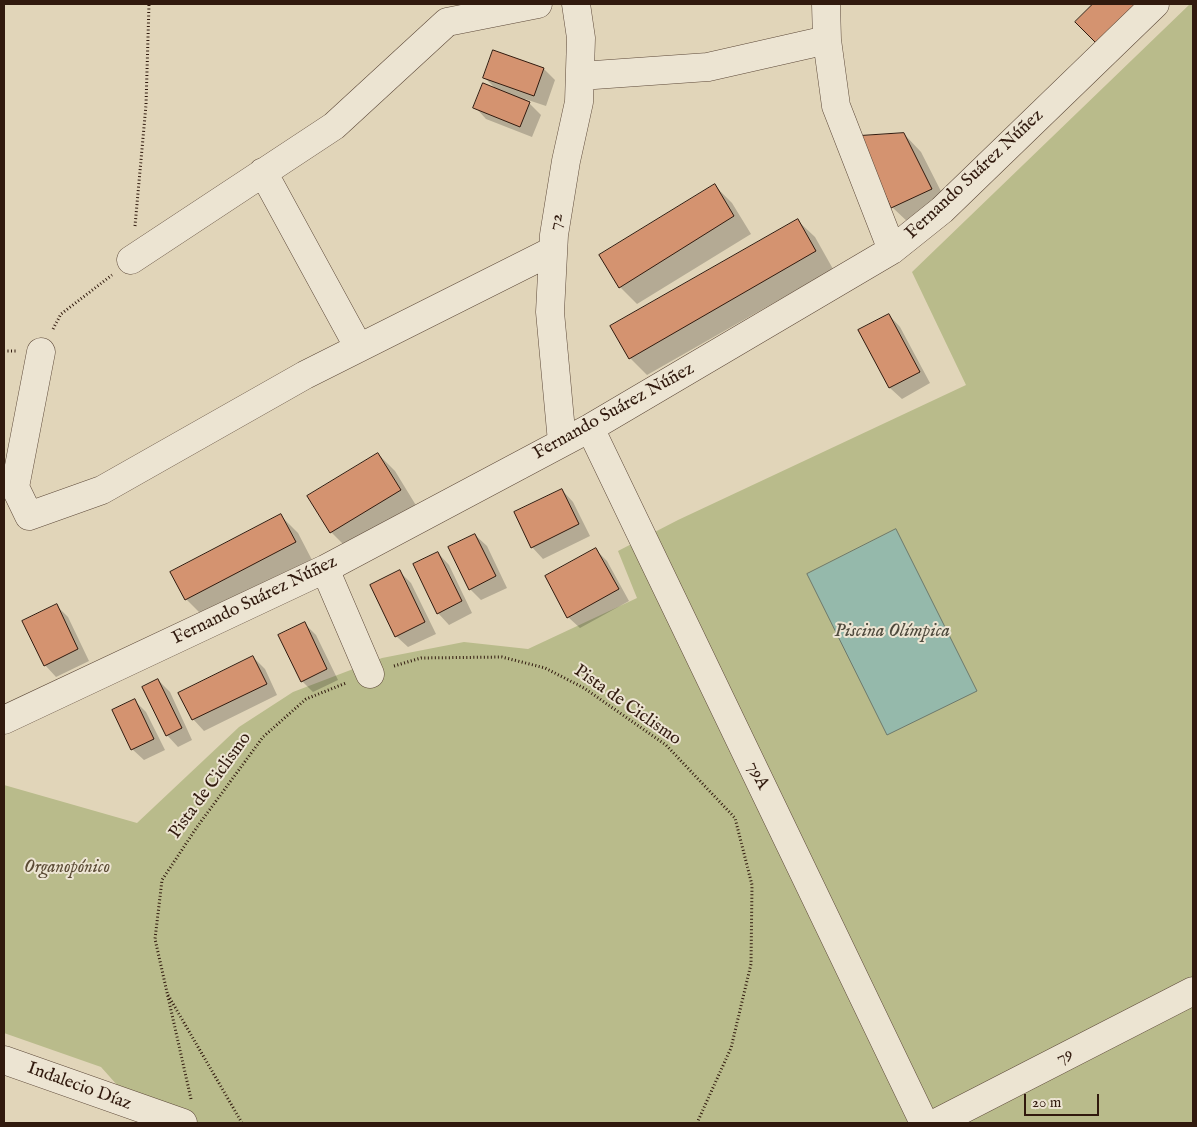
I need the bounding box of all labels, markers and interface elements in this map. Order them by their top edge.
street label: Fernando Suárez Núñez [902,106,1048,244]
street label: 72 [545,212,569,232]
street label: Fernando Suárez Núñez [530,359,698,465]
street label: Fernando Suárez Núñez [169,552,341,650]
water label: Piscina Olímpica [834,621,950,643]
street label: Pista de Ciclismo [569,661,685,751]
street label: Pista de Ciclismo [165,729,257,843]
street label: 79A [741,758,773,794]
park label: Organopónico [24,857,110,879]
street label: 79 [1053,1044,1077,1070]
street label: Indalecio Díaz [24,1058,134,1116]
scale bar [1027,1084,1102,1116]
text: 20 m [1032,1093,1061,1112]

